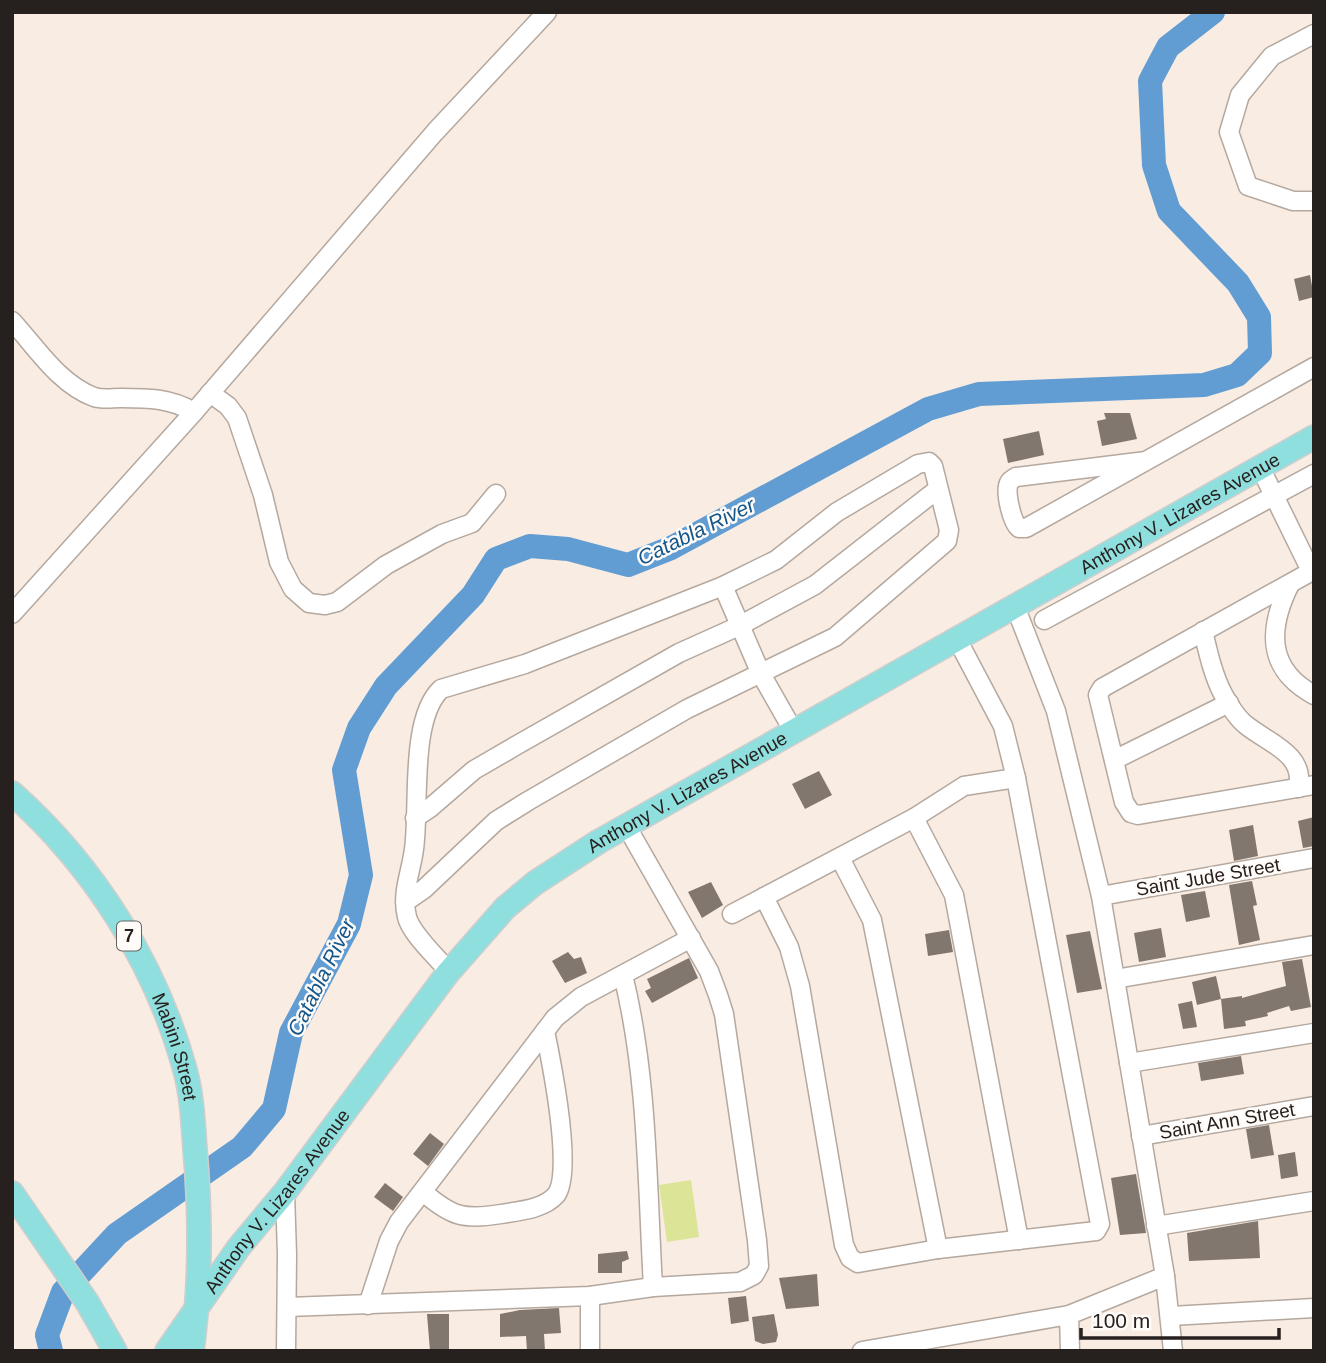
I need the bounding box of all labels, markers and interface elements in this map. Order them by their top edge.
street label: Anthony V. Lizares Avenue [1076,448,1283,578]
water label: Catabla River [634,492,759,569]
street label: Anthony V. Lizares Avenue [583,727,791,857]
street label: Saint Jude Street [1134,854,1282,900]
water label: Catabla River [283,914,360,1039]
road number: 7 [117,922,141,951]
street label: Mabini Street [148,990,201,1103]
street label: Saint Ann Street [1158,1099,1297,1143]
street label: Anthony V. Lizares Avenue [200,1105,354,1297]
scale bar [1081,1296,1279,1340]
text: 100 m [1092,1309,1150,1332]

